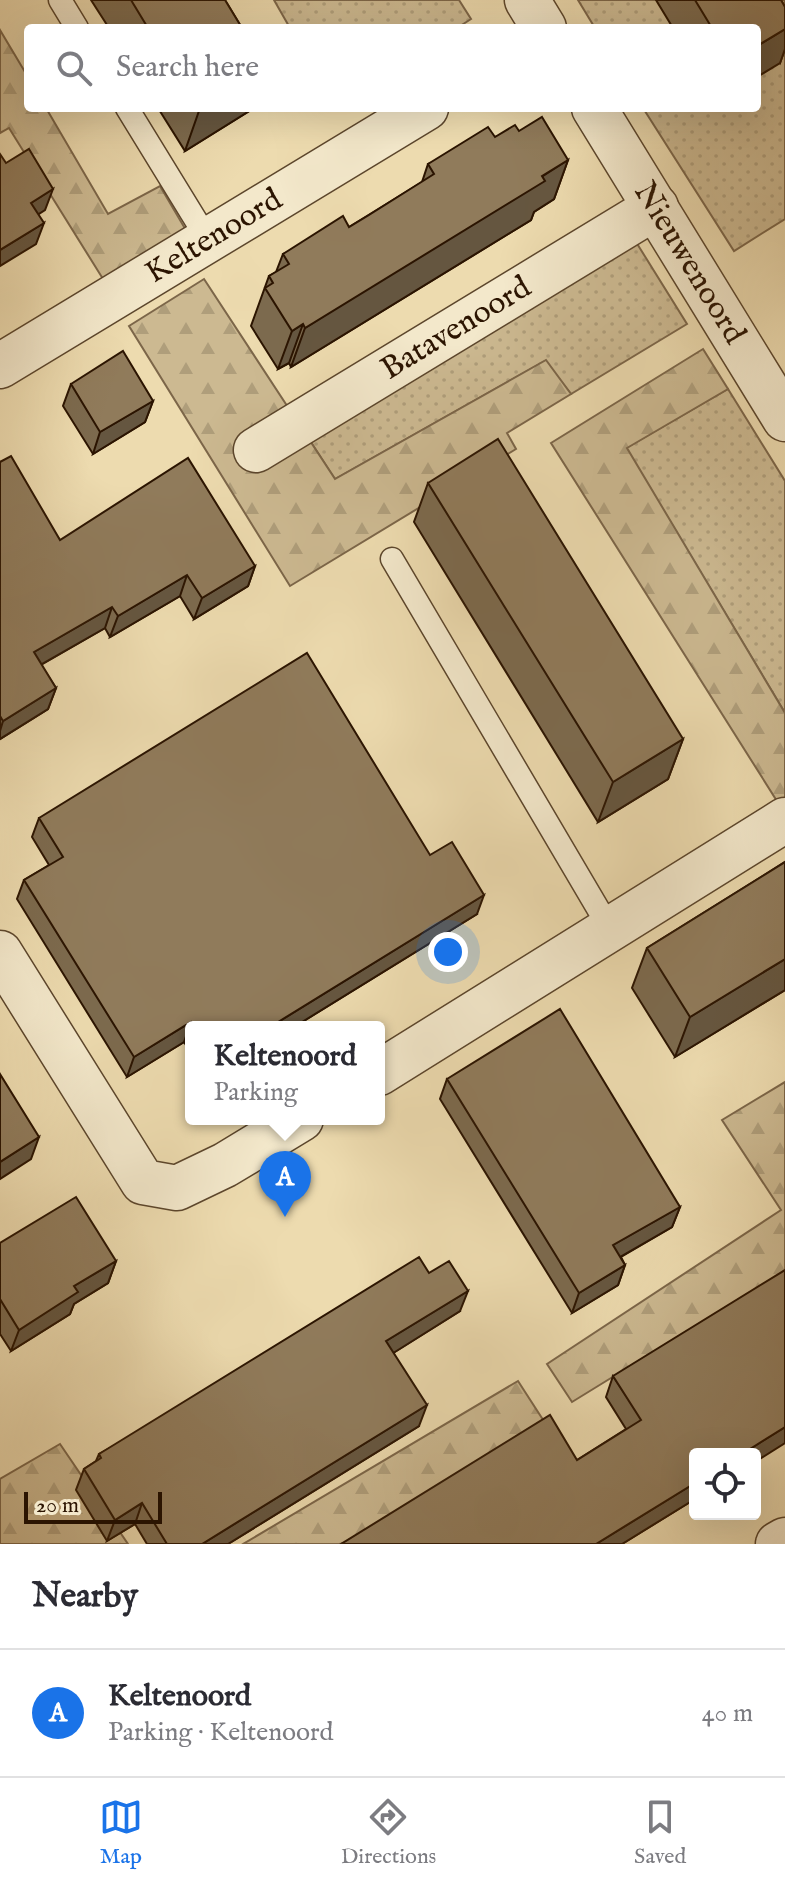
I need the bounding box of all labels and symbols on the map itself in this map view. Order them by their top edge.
street label: Nieuwenoord [624,174,755,353]
street label: Keltenoord [138,179,290,294]
street label: Batavenoord [373,267,539,390]
your location [428,932,468,972]
pin: A [259,1151,311,1217]
scale bar [24,1488,162,1524]

